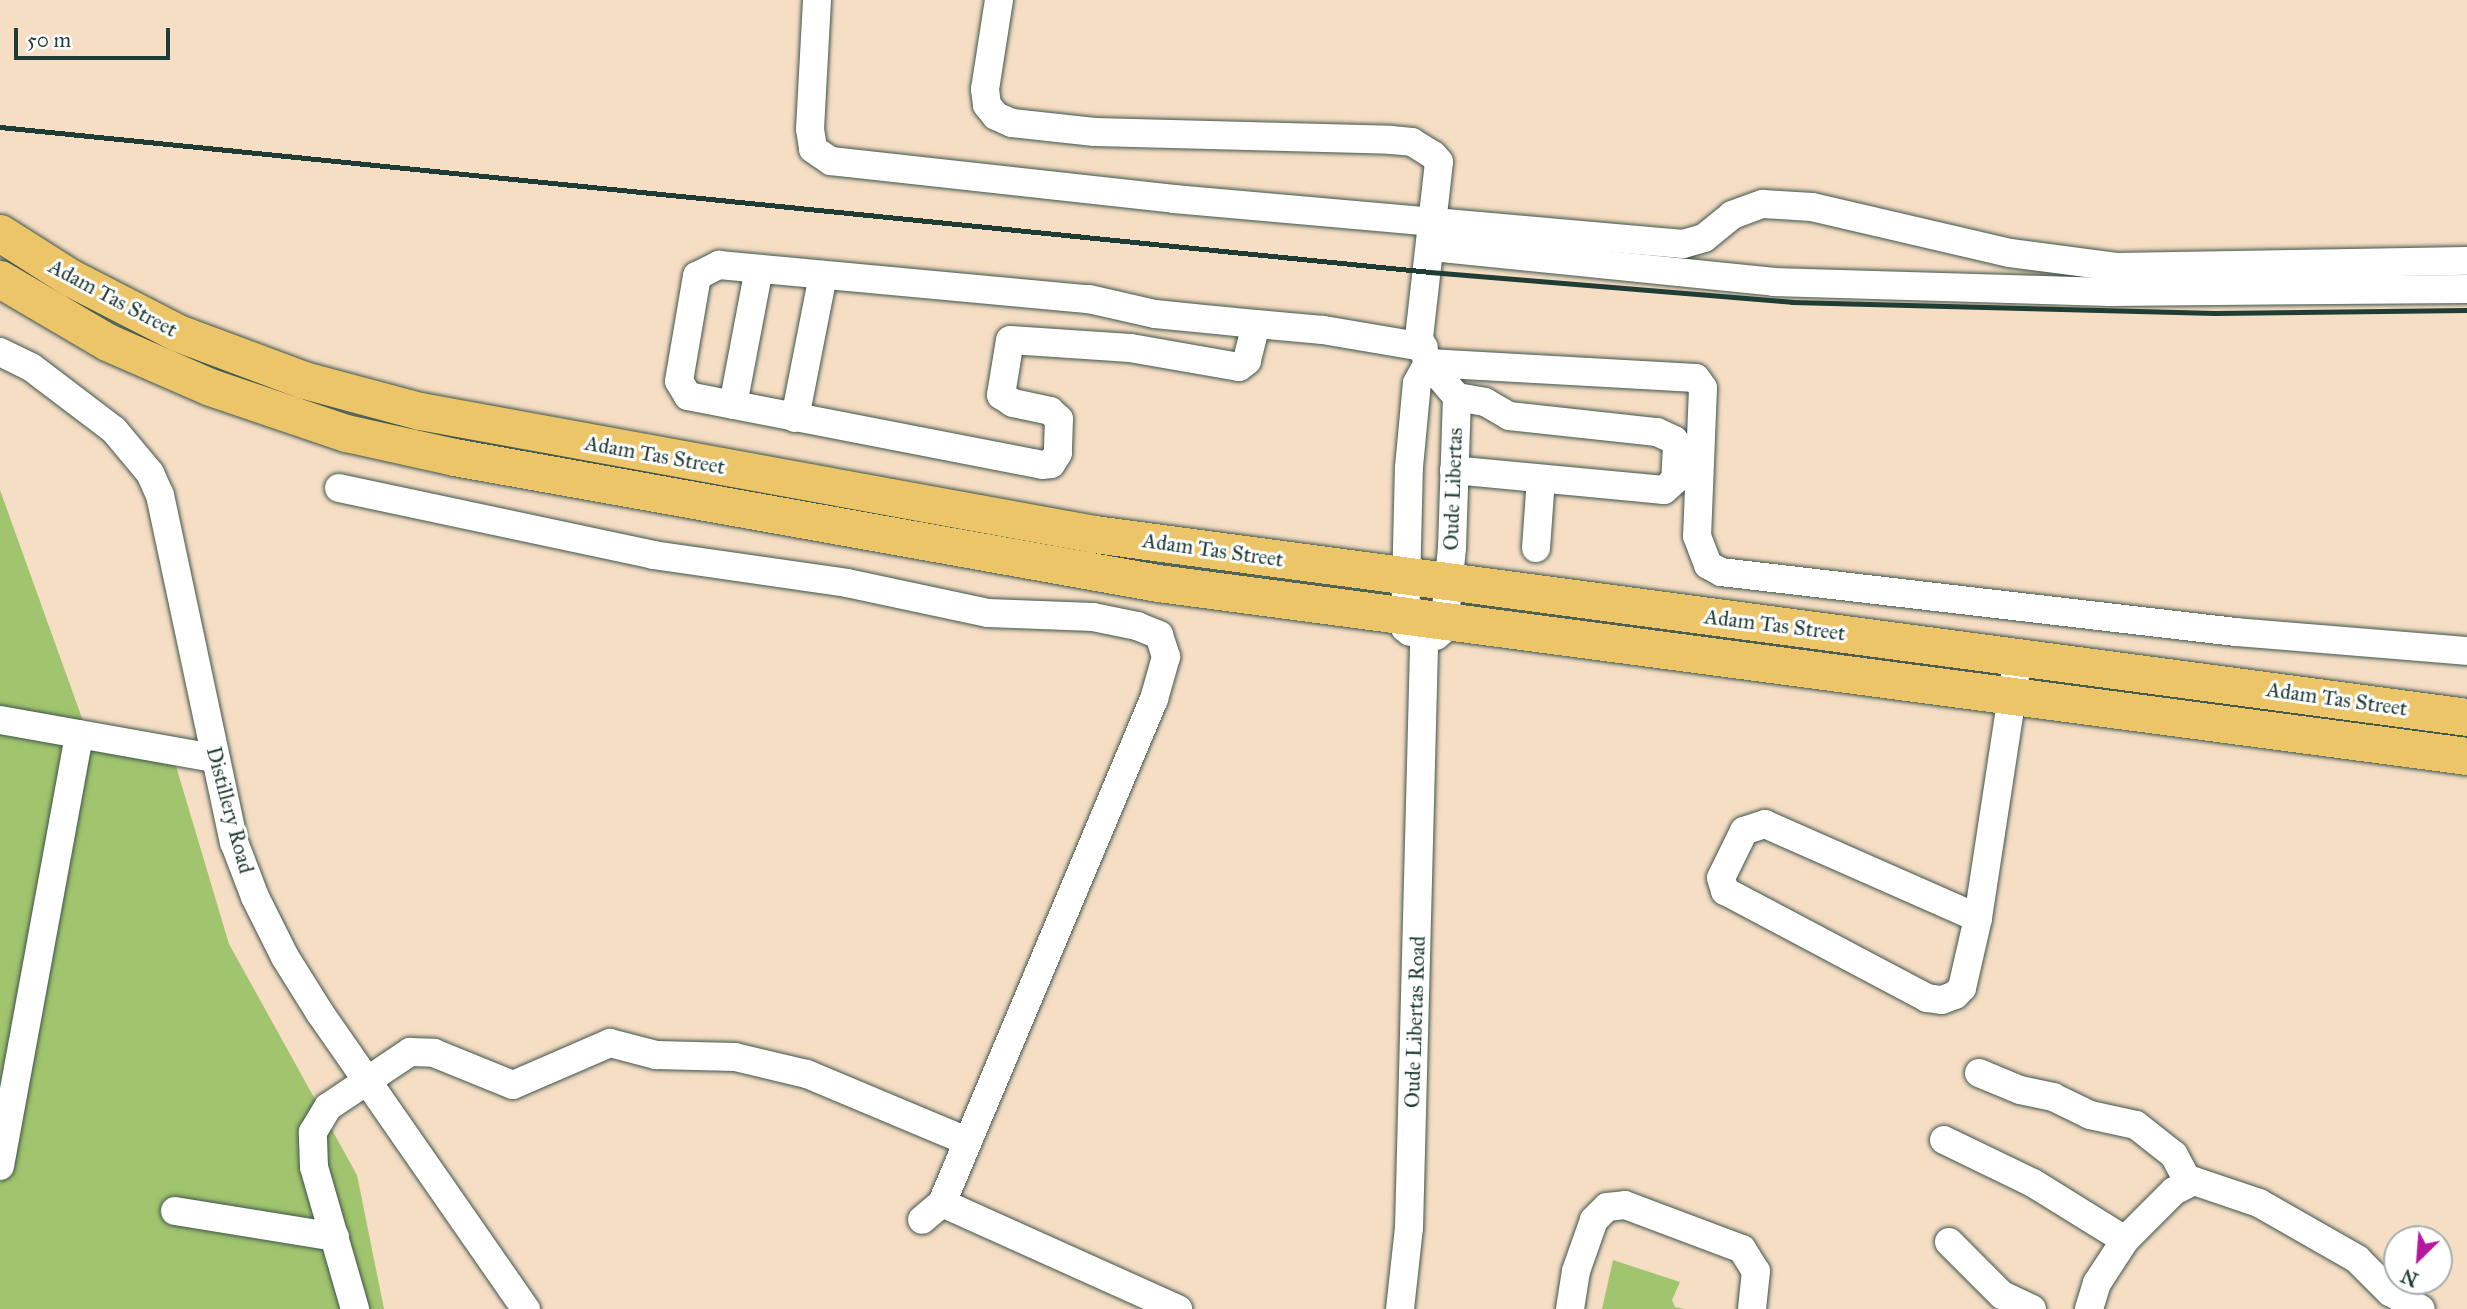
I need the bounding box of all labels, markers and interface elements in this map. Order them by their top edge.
scale bar [18,14,173,58]
text: 50 m [27,27,71,53]
street label: Adam Tas Street [44,254,182,342]
street label: Oude Libertas [1438,427,1468,551]
street label: Adam Tas Street [583,430,727,480]
street label: Adam Tas Street [1141,528,1285,572]
street label: Adam Tas Street [1703,604,1847,646]
street label: Adam Tas Street [2265,677,2409,721]
street label: Distillery Road [201,744,259,876]
street label: Oude Libertas Road [1399,935,1431,1109]
north arrow [2383,1225,2453,1295]
text: N [2398,1264,2422,1292]

